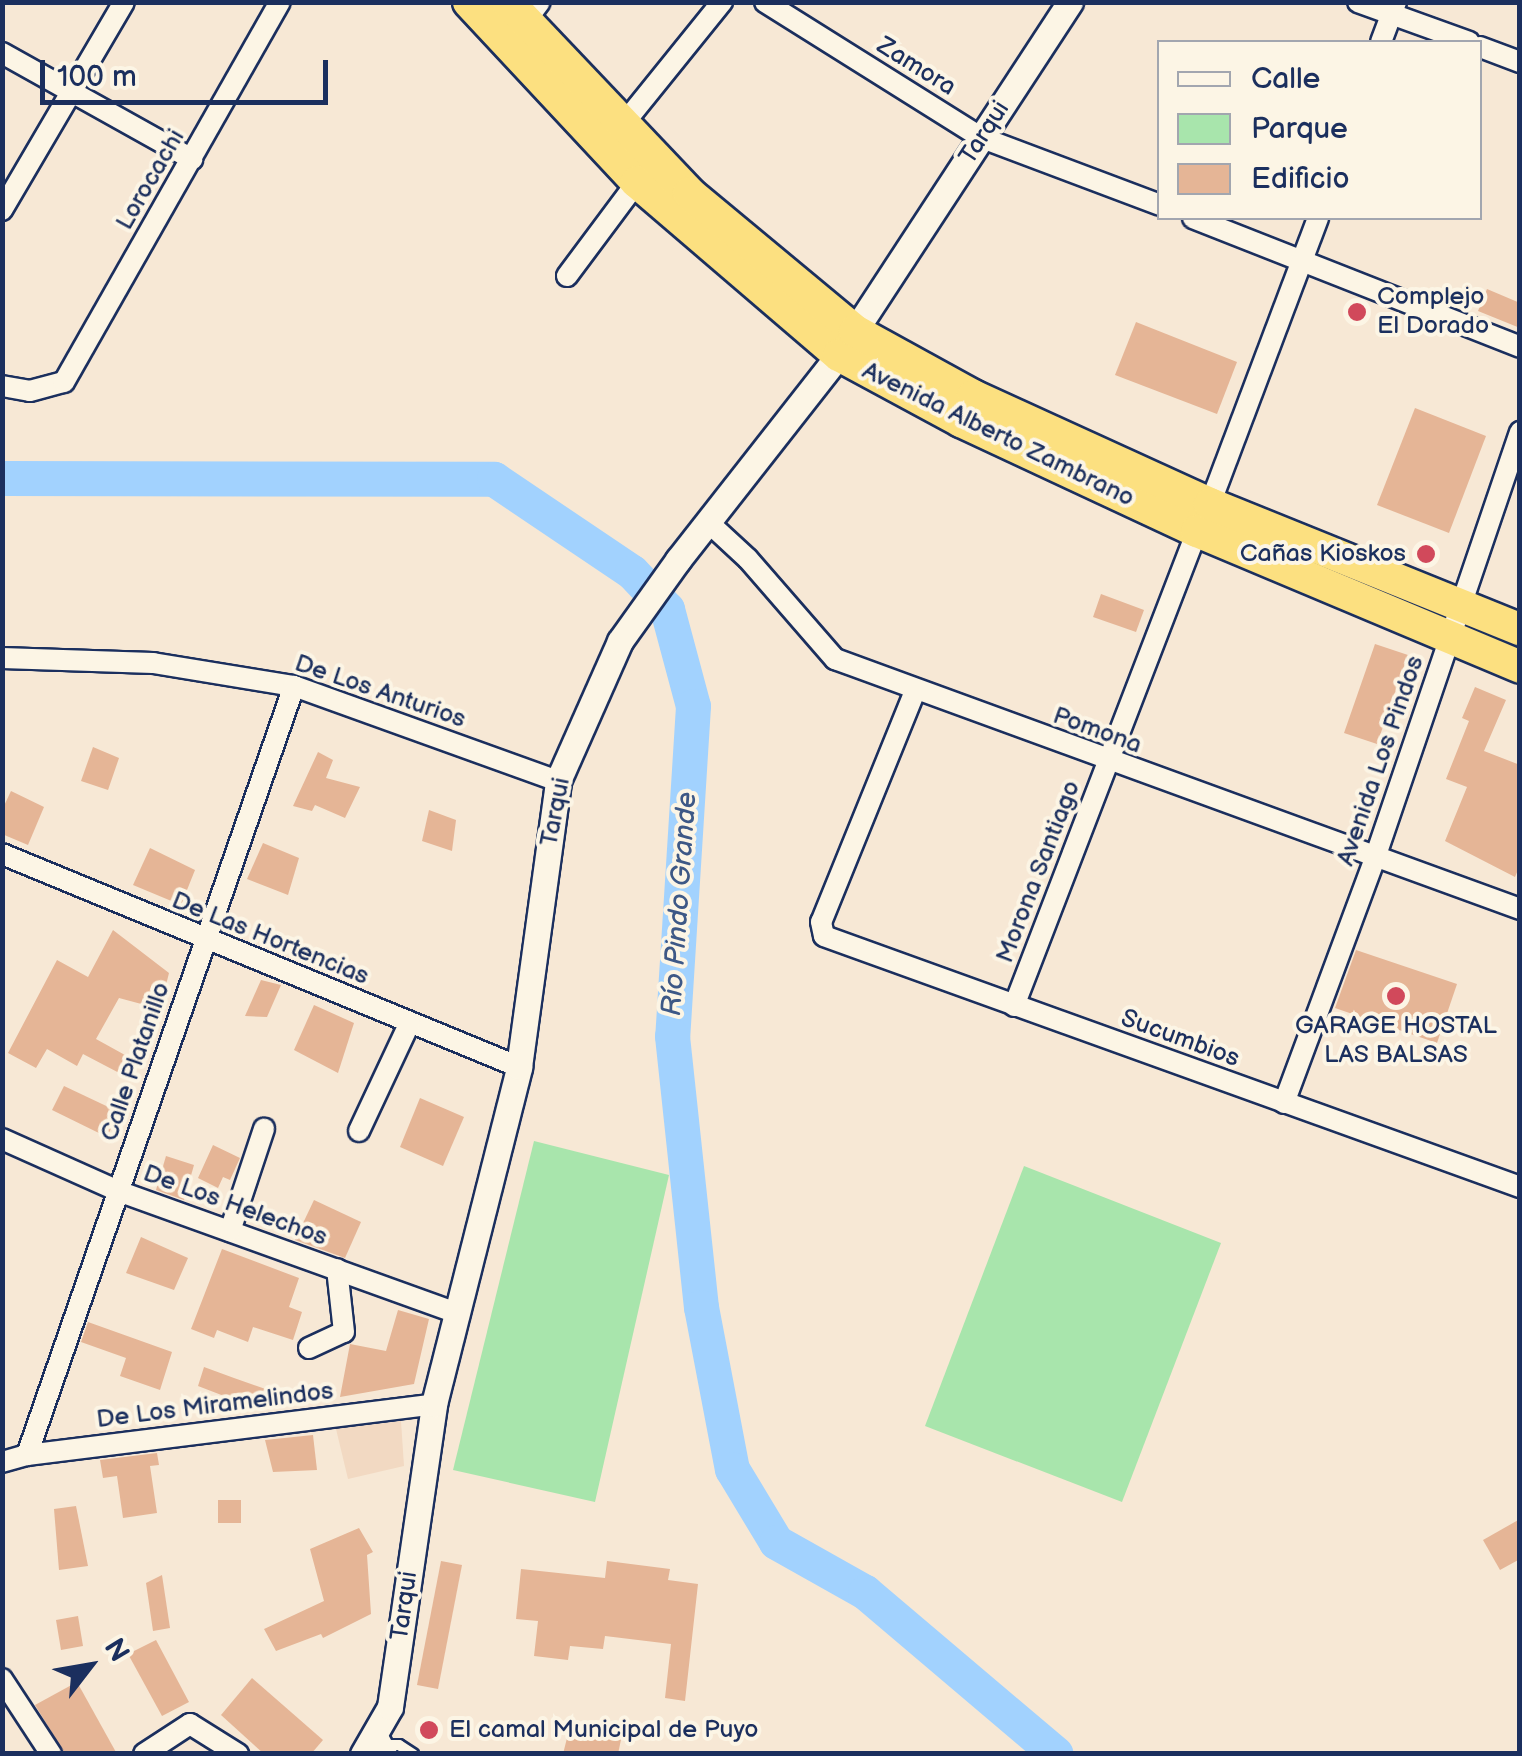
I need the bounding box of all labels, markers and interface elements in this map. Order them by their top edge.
street label: Zamora [871,31,961,103]
scale bar [45,40,332,102]
legend [1157,40,1482,220]
text: 100 m [57,59,137,95]
text: Calle [1251,61,1320,97]
street label: Tarqui [954,96,1016,170]
text: Parque [1251,111,1348,147]
street label: Lorocachi [110,124,192,236]
text: Edificio [1251,161,1350,197]
place label: Complejo El Dorado [1377,283,1489,342]
marker: Complejo El Dorado [1346,301,1368,323]
street label: Avenida Alberto Zambrano [857,356,1139,514]
place label: Cañas Kioskos [1240,539,1406,569]
marker: Cañas Kioskos [1415,543,1437,565]
street label: De Los Anturios [291,649,469,735]
street label: Avenida Los Pindos [1331,652,1431,870]
street label: Pomona [1049,701,1145,761]
street label: Tarqui [535,775,577,849]
street label: Morona Santiago [990,776,1088,968]
water label: Río Pindo Grande [655,791,705,1017]
street label: De Las Hortencias [167,886,373,992]
street label: Calle Platanillo [95,979,177,1145]
marker: GARAGE HOSTAL LAS BALSAS [1385,985,1407,1007]
street label: Sucumbios [1117,1004,1243,1074]
place label: GARAGE HOSTAL LAS BALSAS [1295,1012,1497,1071]
street label: De Los Helechos [139,1159,331,1253]
street label: De Los Miramelindos [95,1377,335,1435]
street label: Tarqui [385,1570,425,1642]
north arrow [40,1616,140,1716]
text: N [97,1633,136,1668]
place label: El camal Municipal de Puyo [449,1715,758,1745]
marker: El camal Municipal de Puyo [418,1719,440,1741]

